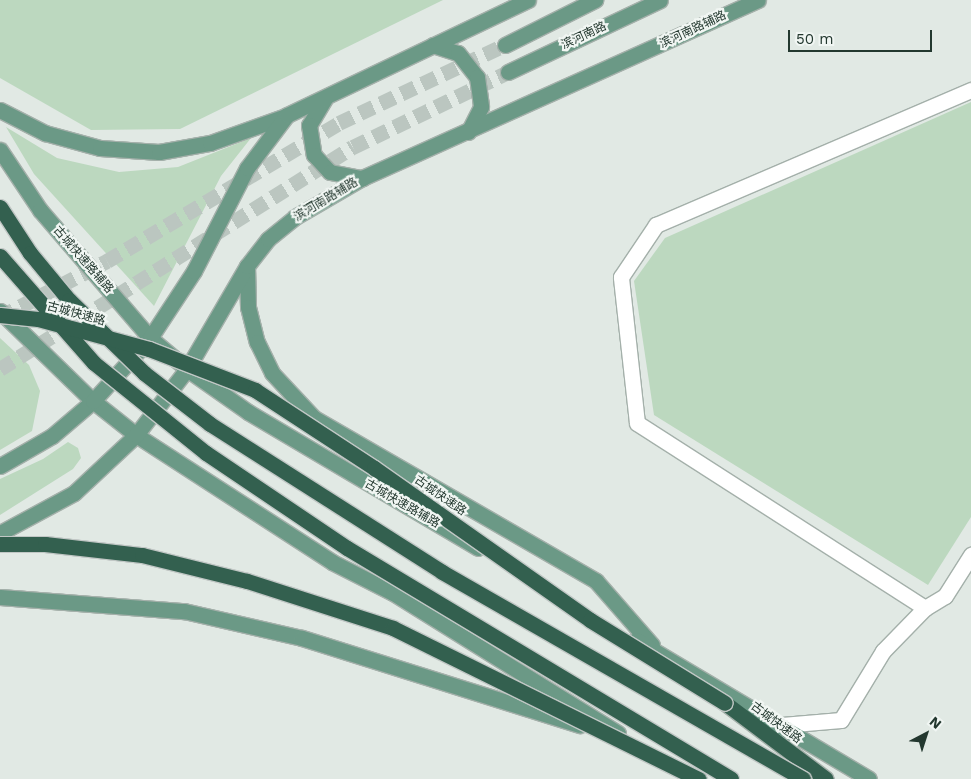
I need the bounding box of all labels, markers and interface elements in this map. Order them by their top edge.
street label: 滨河南路辅路 [657,8,729,52]
street label: 滨河南路 [559,19,609,53]
scale bar [791,20,935,52]
text: 50 m [796,30,833,48]
street label: 滨河南路辅路 [291,175,361,225]
street label: 古城快速路辅路 [50,224,116,296]
street label: 古城快速路 [45,299,107,329]
street label: 古城快速路 [411,473,469,519]
street label: 古城快速路辅路 [362,477,442,531]
street label: 古城快速路 [748,699,804,747]
north arrow [901,709,951,759]
text: N [927,713,945,732]

